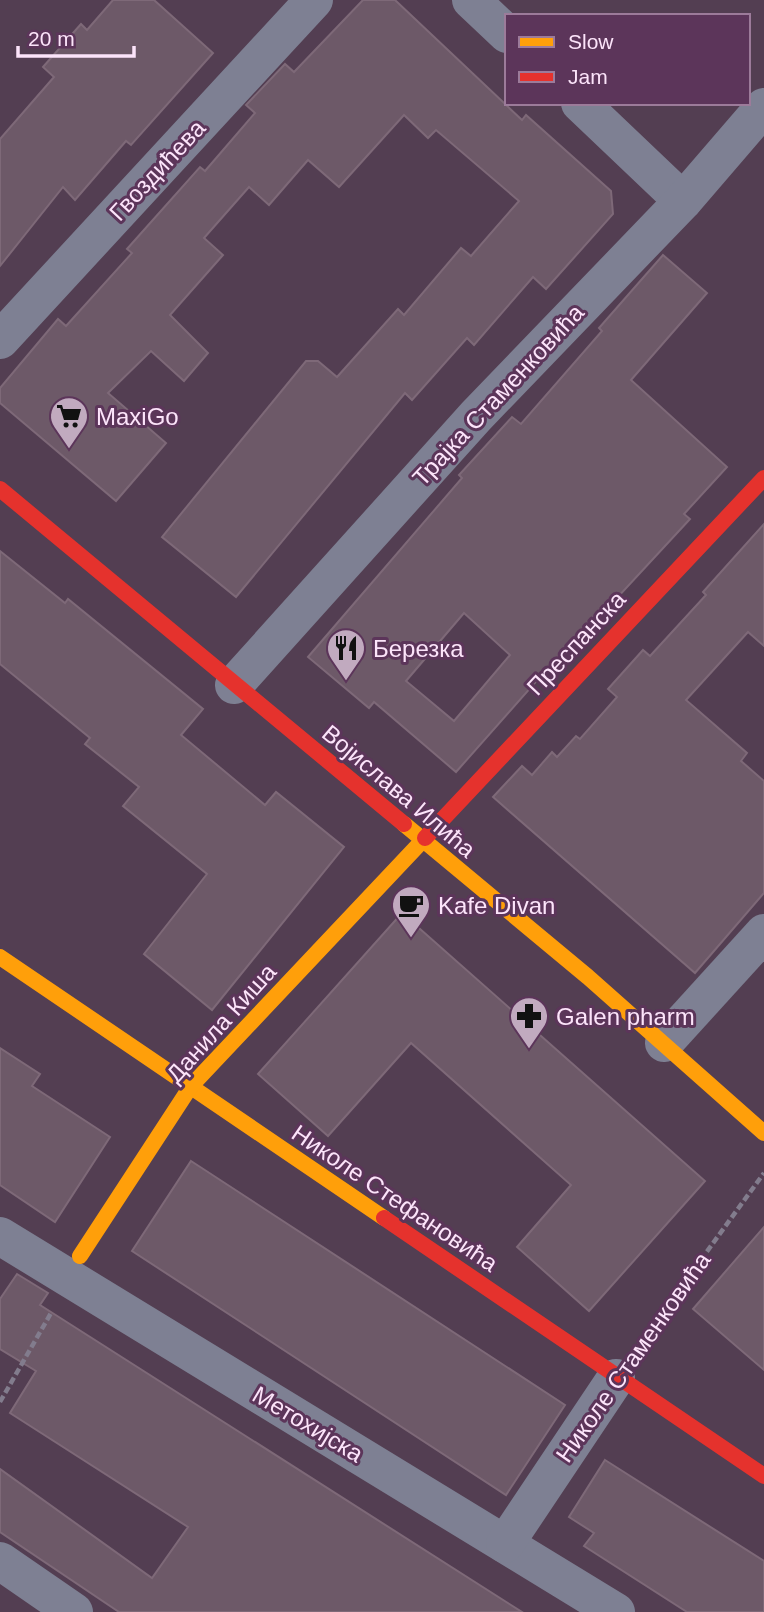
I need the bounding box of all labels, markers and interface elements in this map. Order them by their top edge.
scale bar [18,14,133,58]
legend [505,14,750,105]
text: 20 m [28,27,75,50]
text: Slow [568,30,614,53]
text: Jam [568,65,608,88]
street label: Гвоздићева [104,114,211,226]
street label: Трајка Стаменковића [407,298,589,491]
supermarket icon: MaxiGo [48,395,90,450]
place label: MaxiGo [96,403,179,430]
street label: Преспанска [521,585,631,700]
restaurant icon: Березка [325,627,367,682]
place label: Березка [373,635,464,662]
street label: Војислава Илића [317,719,481,863]
cafe icon: Kafe Divan [390,884,432,939]
place label: Kafe Divan [438,892,555,919]
street label: Данила Киша [161,958,282,1088]
pharmacy icon: Galen pharm [508,995,550,1050]
place label: Galen pharm [556,1003,695,1030]
street label: Николе Стефановића [287,1119,504,1277]
street label: Николе Стаменковића [550,1246,716,1467]
street label: Метохијска [248,1381,369,1468]

